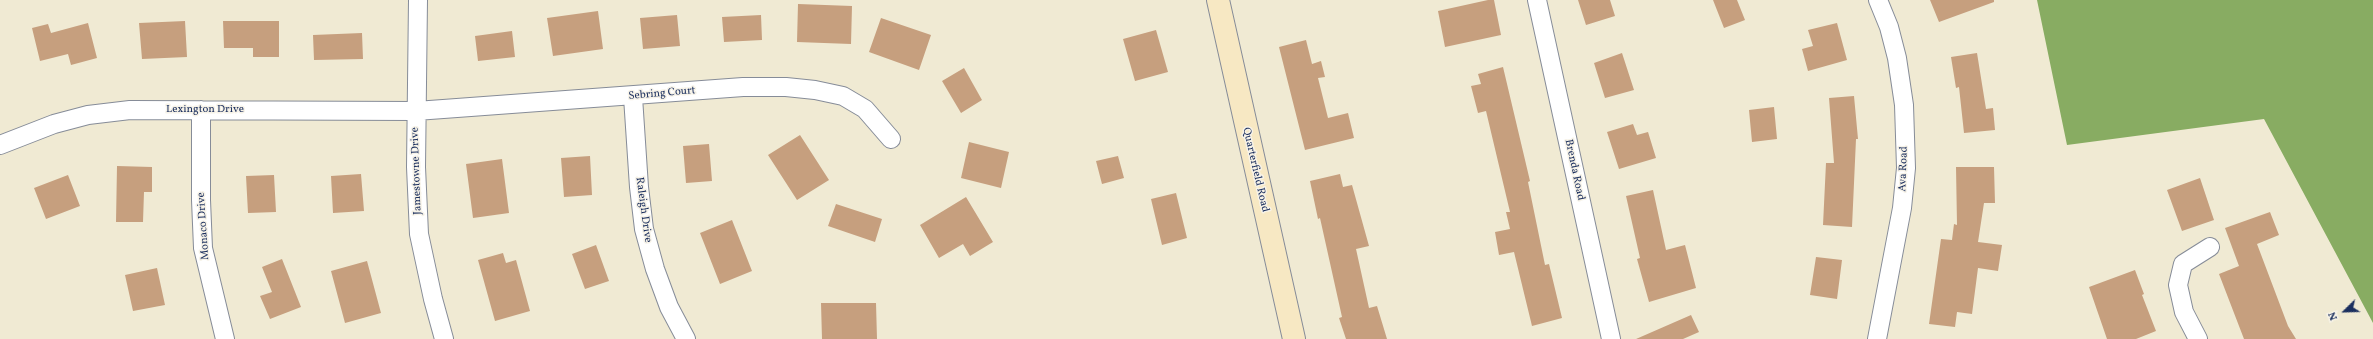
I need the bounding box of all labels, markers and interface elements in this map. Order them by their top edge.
street label: Sebring Court [628,84,696,104]
street label: Lexington Drive [166,103,244,117]
street label: Quarterfield Road [1239,126,1271,214]
street label: Jamestowne Drive [409,127,425,215]
street label: Brenda Road [1561,138,1587,202]
street label: Ava Road [1897,146,1911,192]
street label: Raleigh Drive [632,176,654,244]
street label: Monaco Drive [195,192,213,260]
north arrow [2325,291,2365,331]
text: N [2325,309,2342,322]

